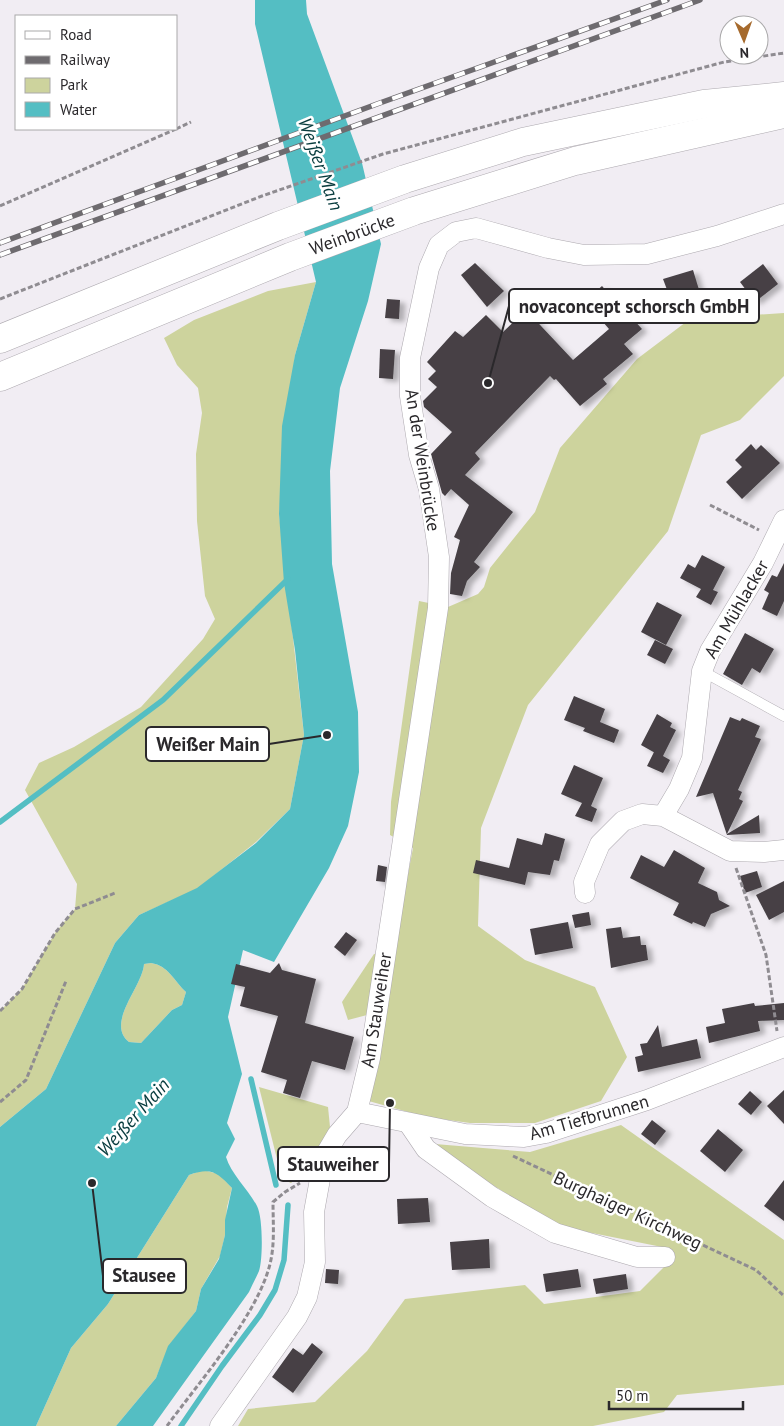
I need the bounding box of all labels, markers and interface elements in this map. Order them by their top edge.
legend [15,15,178,130]
north arrow [719,15,769,65]
text: Road [60,25,92,44]
text: N [740,44,749,62]
text: Railway [60,50,110,69]
text: Park [60,75,88,94]
text: Water [60,100,97,119]
water label: Weißer Main [293,114,349,214]
street label: Weinbrücke [306,208,398,260]
callout: novaconcept schorsch GmbH [509,289,759,323]
text: novaconcept schorsch GmbH [519,294,749,318]
street label: An der Weinbrücke [400,387,446,533]
street label: Am Mühlacker [699,556,773,662]
callout: Weißer Main [146,727,269,761]
text: Weißer Main [156,732,260,756]
street label: Am Stauweiher [356,951,396,1069]
water label: Weißer Main [92,1073,175,1161]
street label: Am Tiefbrunnen [527,1089,651,1145]
callout: Stauweiher [278,1147,389,1181]
text: Stauweiher [287,1152,379,1176]
street label: Burghaiger Kirchweg [550,1166,706,1254]
callout: Stausee [103,1259,186,1293]
text: Stausee [112,1263,176,1287]
scale bar [609,1378,743,1410]
text: 50 m [616,1386,649,1405]

